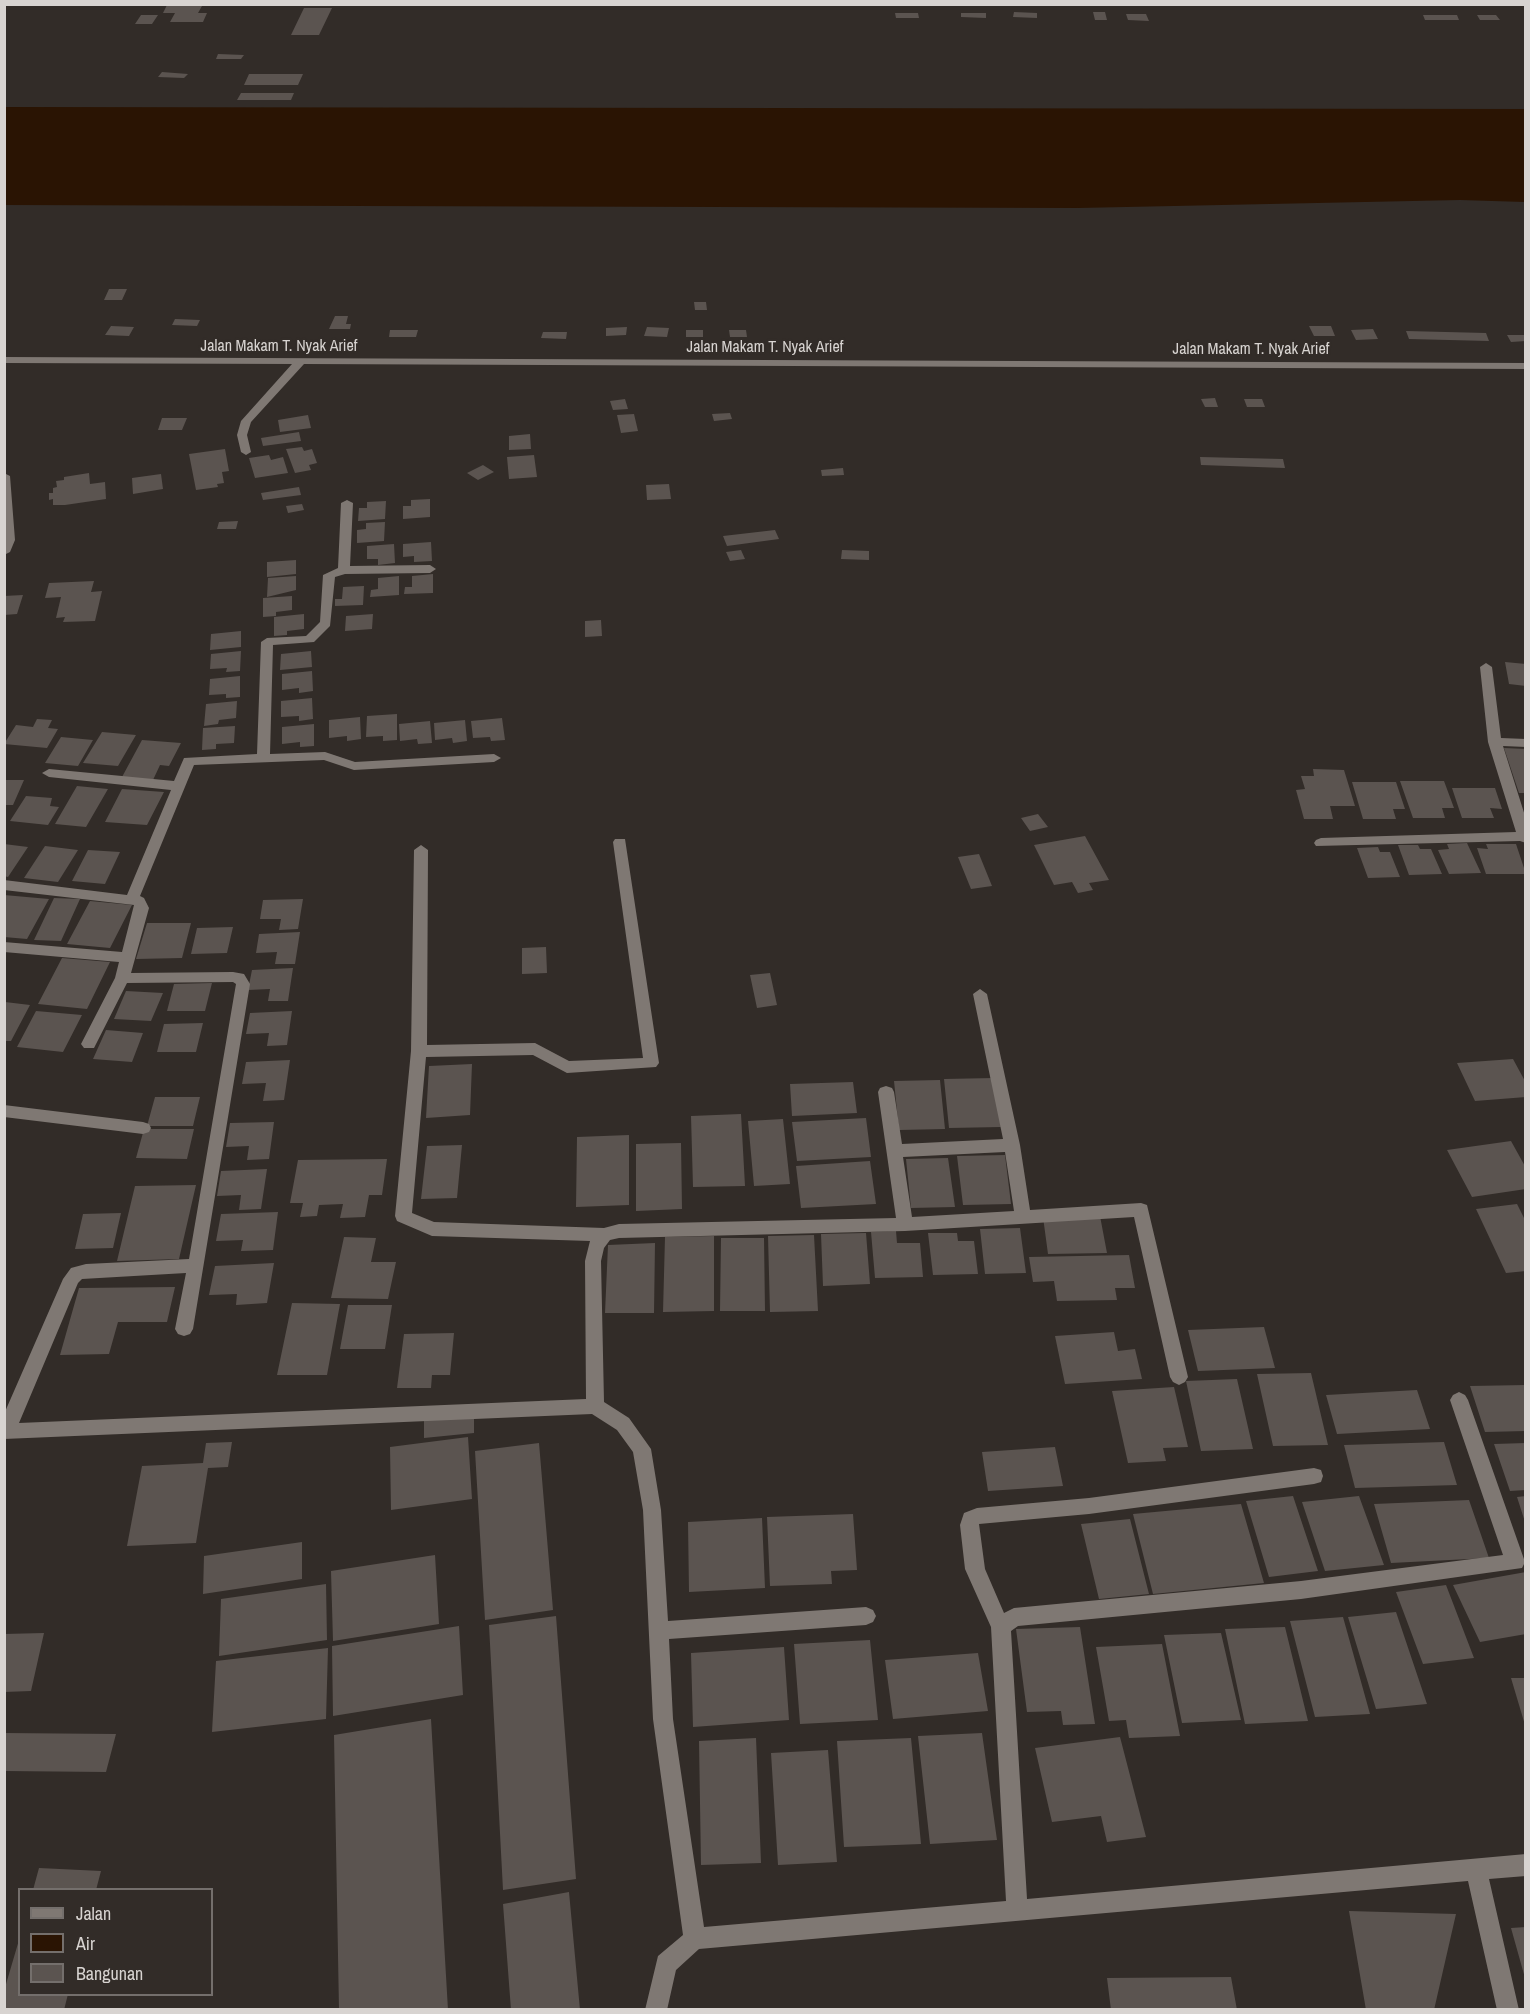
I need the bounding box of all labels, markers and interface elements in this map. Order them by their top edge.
street label: Jalan Makam T. Nyak Arief [201,337,357,357]
street label: Jalan Makam T. Nyak Arief [687,338,843,358]
street label: Jalan Makam T. Nyak Arief [1173,340,1329,360]
legend [18,1888,213,1996]
text: Jalan [76,1901,111,1926]
text: Air [76,1931,95,1956]
text: Bangunan [76,1961,143,1986]

